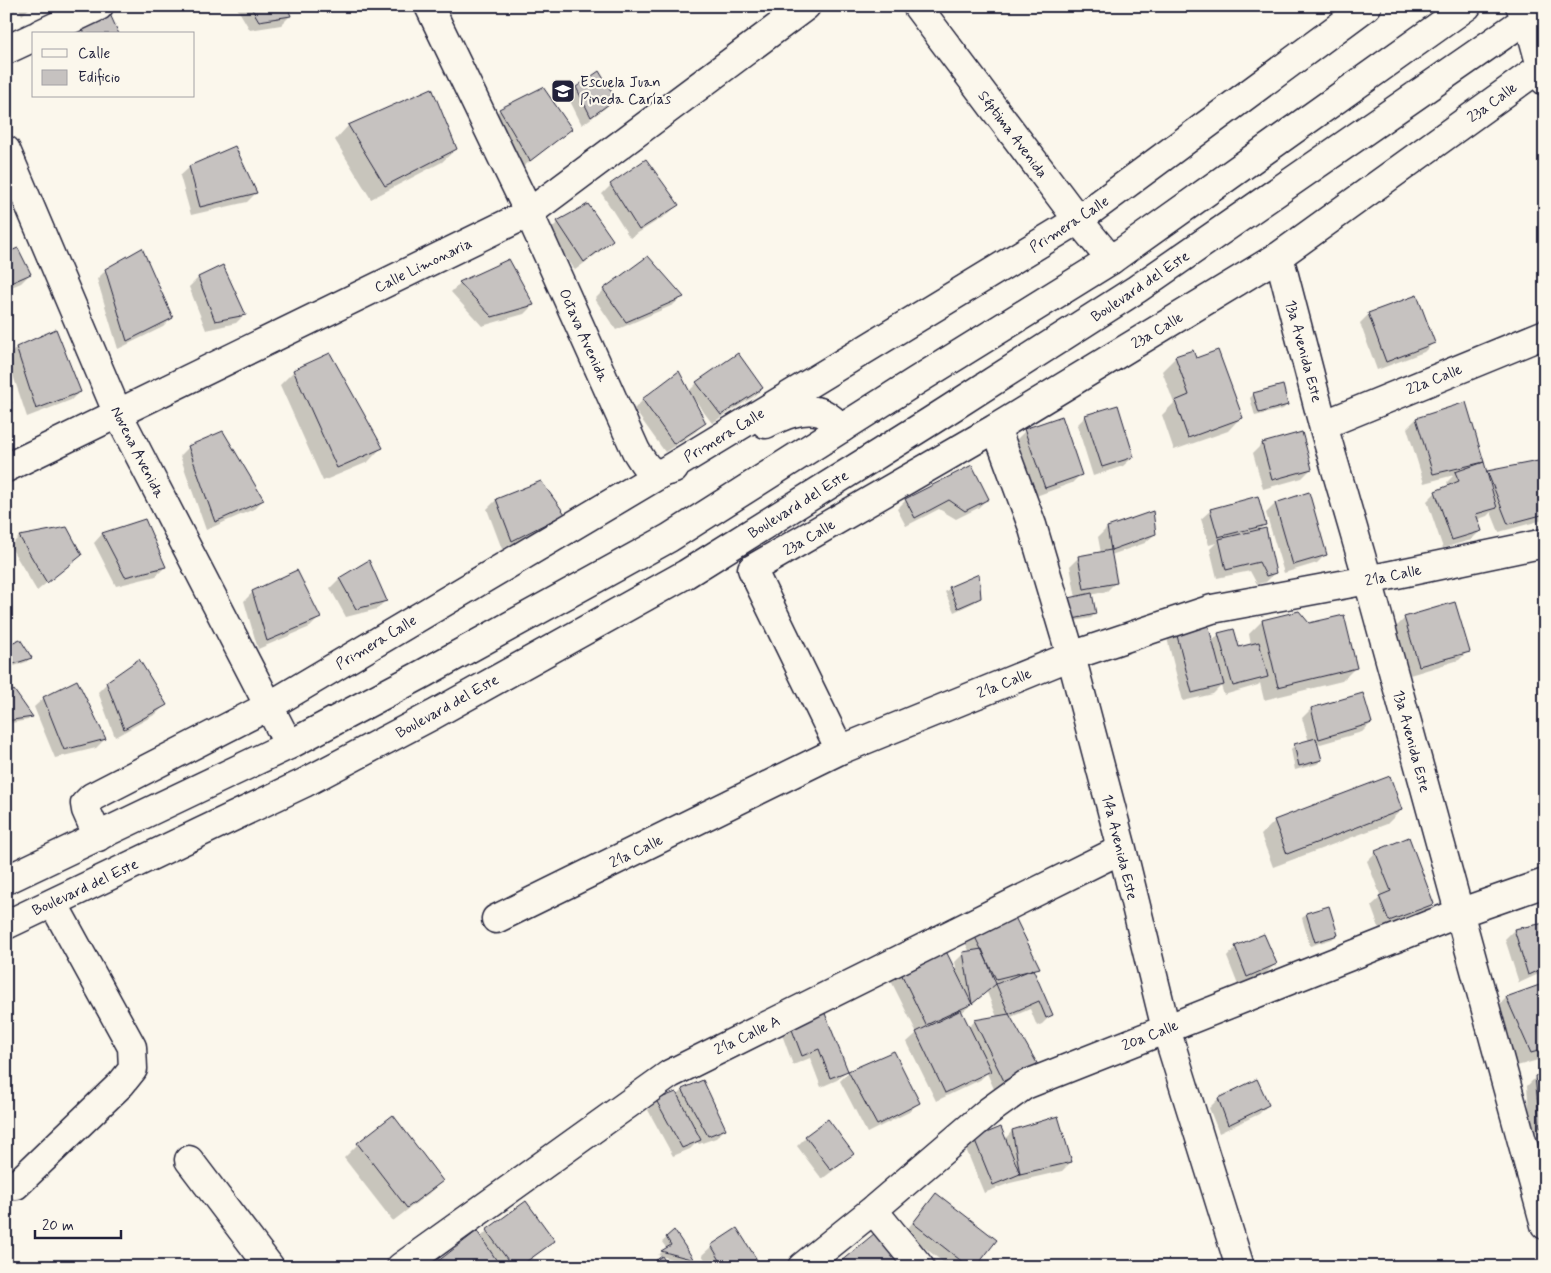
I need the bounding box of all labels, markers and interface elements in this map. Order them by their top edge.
legend [32,32,195,98]
text: Calle [78,44,110,64]
text: Edificio [78,68,120,88]
place label: Escuela Juan Pineda Carías [580,73,671,110]
school or university icon: Escuela Juan Pineda Carías [550,78,576,104]
street label: 23a Calle [1464,78,1522,128]
street label: Séptima Avenida [973,87,1052,182]
street label: Primera Calle [1026,192,1113,258]
street label: Calle Limonaria [371,234,476,298]
street label: Boulevard del Este [1087,246,1194,327]
street label: Octava Avenida [554,286,613,386]
street label: 13a Avenida Este [1280,298,1326,405]
street label: 23a Calle [1128,308,1187,354]
street label: 22a Calle [1403,360,1465,400]
street label: Novena Avenida [105,403,169,503]
street label: Primera Calle [680,404,769,468]
street label: Boulevard del Este [744,466,853,544]
street label: 23a Calle [780,515,839,561]
street label: 21a Calle [1363,560,1423,592]
street label: Primera Calle [332,611,421,675]
street label: 21a Calle [974,664,1035,704]
street label: Boulevard del Este [392,670,503,743]
street label: 13a Avenida Este [1388,688,1434,795]
street label: 14a Avenida Este [1096,792,1142,902]
street label: 21a Calle [606,830,667,873]
street label: Boulevard del Este [29,855,142,921]
street label: 21a Calle A [711,1011,784,1060]
street label: 20a Calle [1119,1016,1182,1056]
scale bar [35,1208,121,1240]
text: 20 m [42,1216,74,1236]

